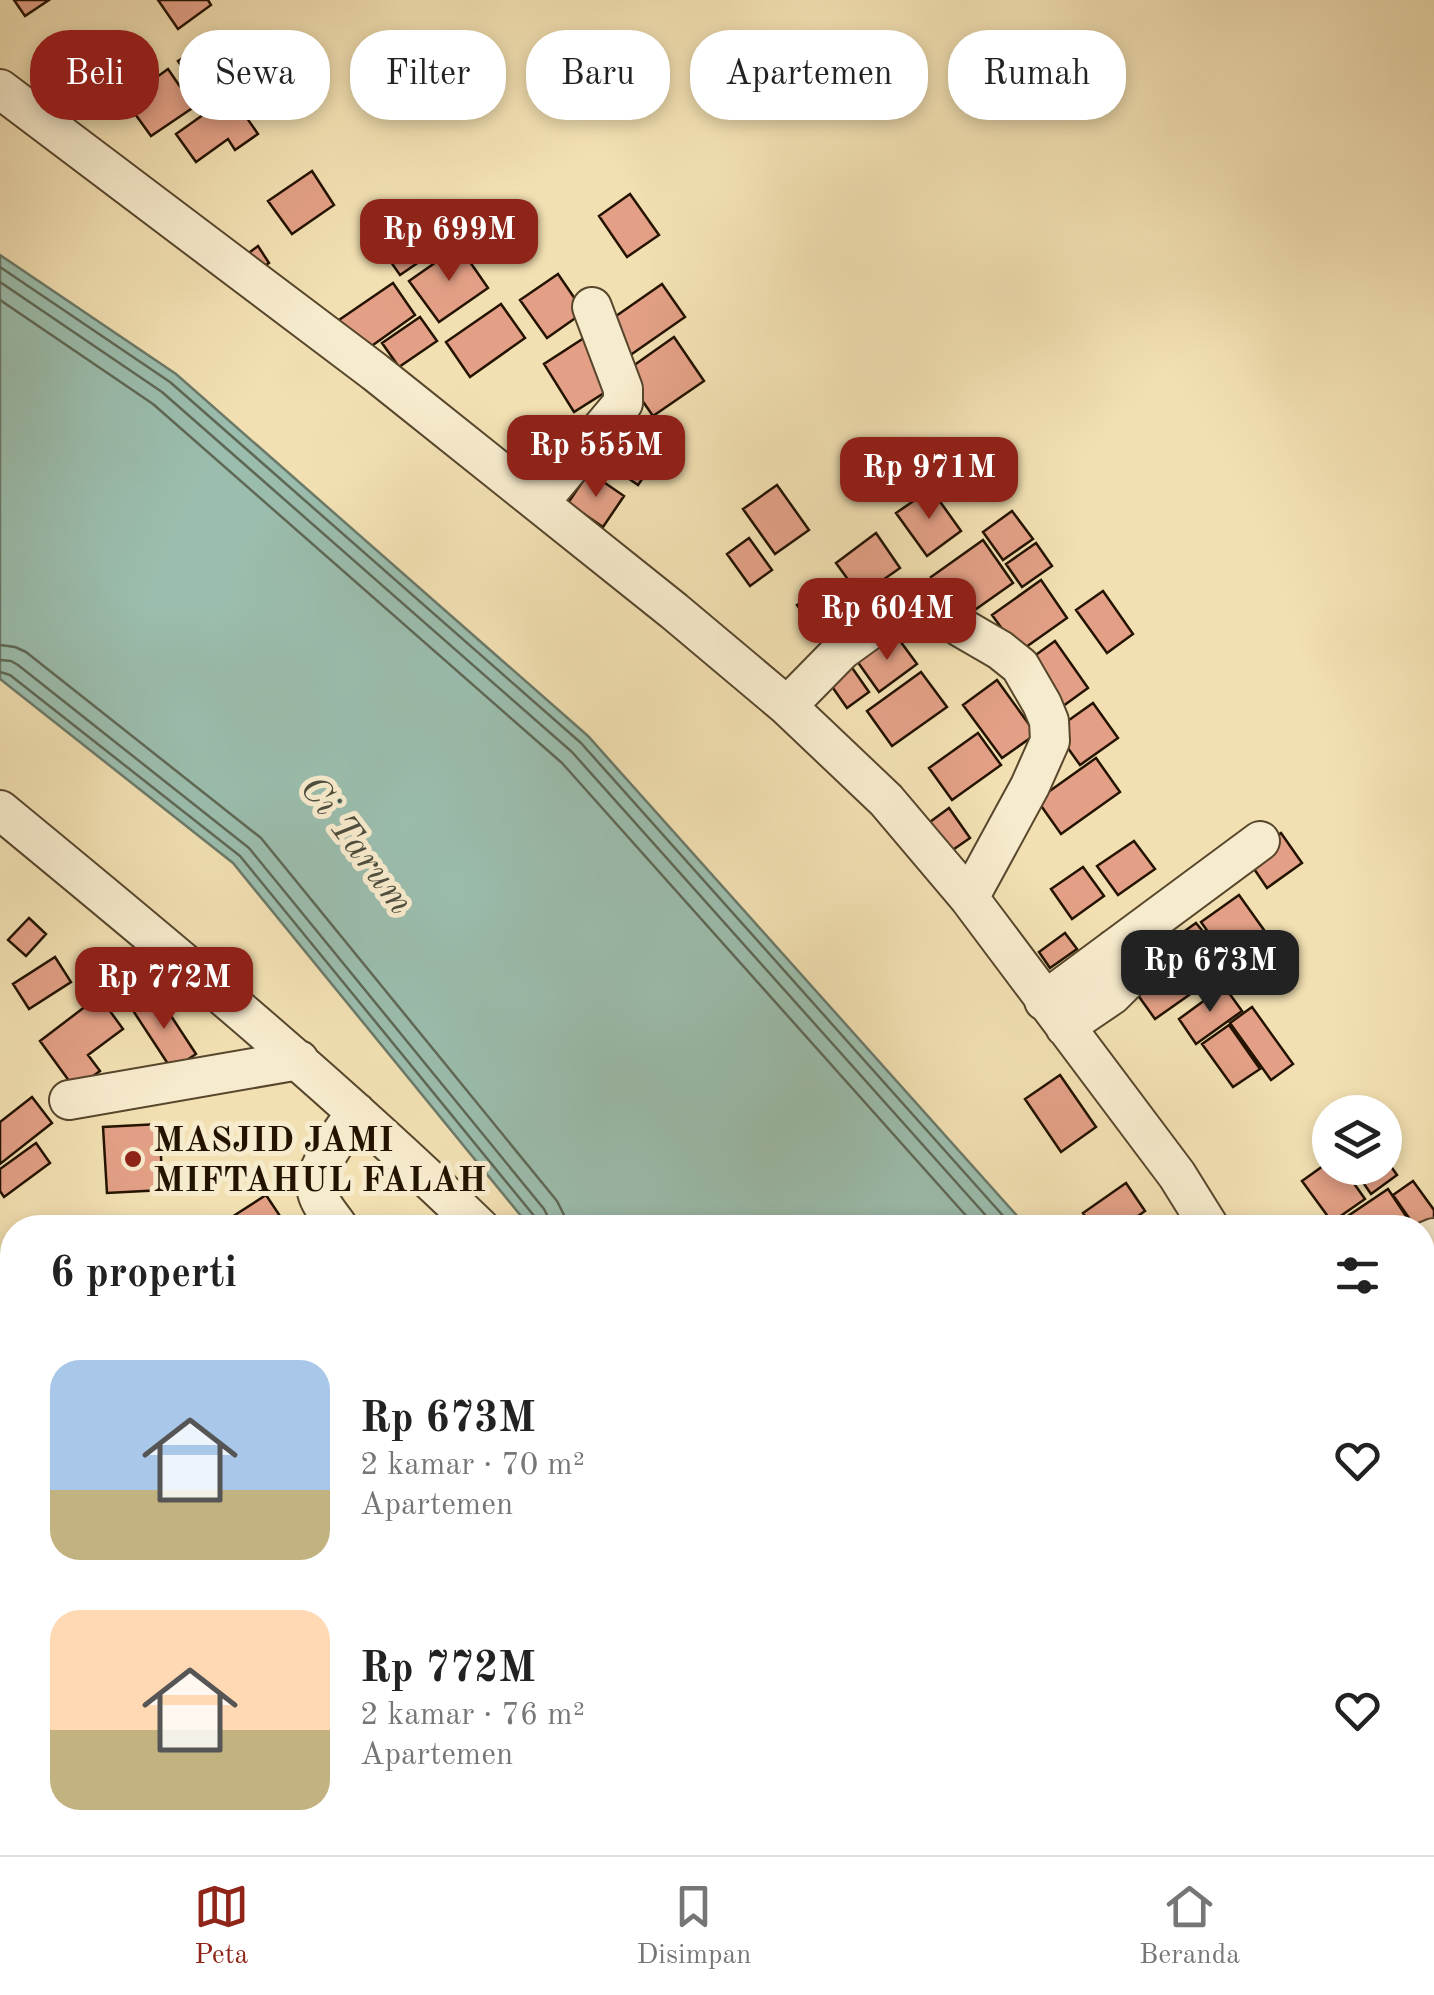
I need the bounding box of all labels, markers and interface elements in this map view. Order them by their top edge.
chip: Beli [30,30,159,120]
chip: Sewa [179,30,330,120]
chip: Filter [350,30,506,120]
chip: Baru [526,30,670,120]
chip: Apartemen [690,30,928,120]
chip: Rumah [948,30,1126,120]
pin: Rp 699M [357,199,541,284]
text: Rp 699M [382,215,516,247]
pin: Rp 555M [504,415,688,500]
text: Rp 555M [529,431,663,463]
pin: Rp 971M [837,437,1021,522]
text: Rp 971M [862,453,996,485]
pin: Rp 604M [795,578,979,663]
text: Rp 604M [820,594,954,626]
water label: Ci Tarum [292,770,419,922]
pin: Rp 673M [1118,930,1302,1015]
text: Rp 673M [1143,946,1277,978]
pin: Rp 772M [72,947,256,1032]
text: Rp 772M [97,963,231,995]
map controls [1312,1095,1402,1185]
button: layers [1312,1095,1402,1185]
place label: MASJID JAMI MIFTAHUL FALAH [153,1124,487,1199]
marker: MASJID JAMI MIFTAHUL FALAH [122,1148,144,1170]
icon: filters [1330,1248,1385,1303]
text: 6 properti [50,1254,237,1296]
text: Rp 673M [360,1399,536,1441]
icon: home [130,1400,250,1520]
icon: heart [1330,1433,1385,1488]
text: 2 kamar · 70 m² [360,1450,585,1482]
text: Apartemen [360,1490,513,1522]
text: Rp 772M [360,1649,536,1691]
icon: home [130,1650,250,1770]
icon: heart [1330,1683,1385,1738]
text: 2 kamar · 76 m² [360,1700,585,1732]
text: Apartemen [360,1740,513,1772]
tab: Peta [194,1879,249,1974]
tab: Disimpan [637,1879,751,1974]
tab: Beranda [1139,1879,1240,1974]

